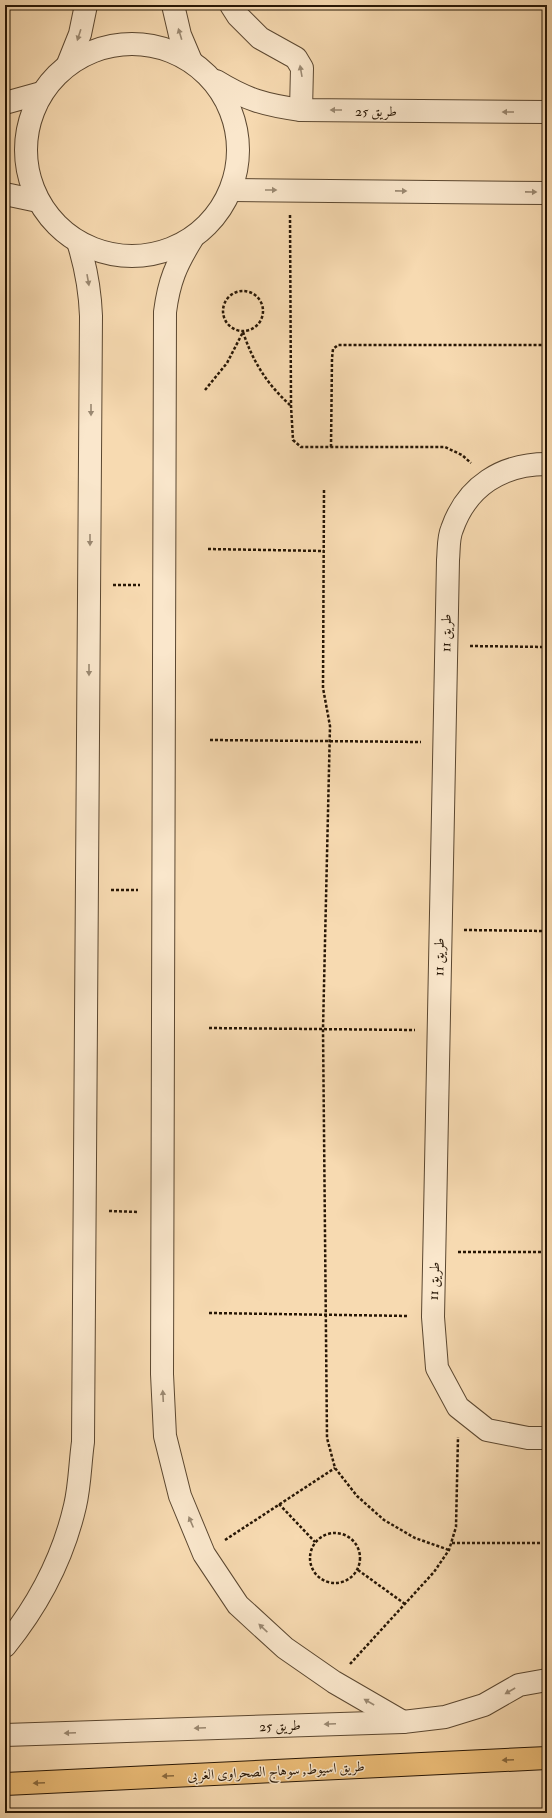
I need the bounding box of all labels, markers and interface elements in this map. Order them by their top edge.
one-way arrow [177,27,183,39]
one-way arrow [76,29,82,41]
one-way arrow [298,65,304,78]
street label: طريق 25 [355,103,397,120]
one-way arrow [329,107,342,113]
one-way arrow [501,109,514,115]
one-way arrow [265,187,278,193]
one-way arrow [395,188,408,194]
one-way arrow [525,189,538,195]
one-way arrow [86,274,92,286]
one-way arrow [88,404,94,417]
one-way arrow [87,534,93,547]
street label: طريق 11 [437,614,455,652]
one-way arrow [86,664,92,677]
street label: طريق 11 [430,938,448,976]
street label: طريق 11 [425,1261,443,1301]
one-way arrow [160,1389,166,1402]
one-way arrow [187,1516,194,1528]
one-way arrow [258,1623,268,1633]
one-way arrow [504,1687,516,1694]
one-way arrow [363,1699,375,1706]
street label: طريق 25 [259,1717,301,1735]
one-way arrow [323,1721,336,1727]
one-way arrow [193,1725,206,1731]
one-way arrow [64,1729,76,1736]
one-way arrow [501,1757,514,1763]
street label: طريق اسيوط, سوهاج الصحراوى الغربى [187,1758,365,1788]
one-way arrow [162,1773,174,1780]
one-way arrow [33,1779,45,1786]

